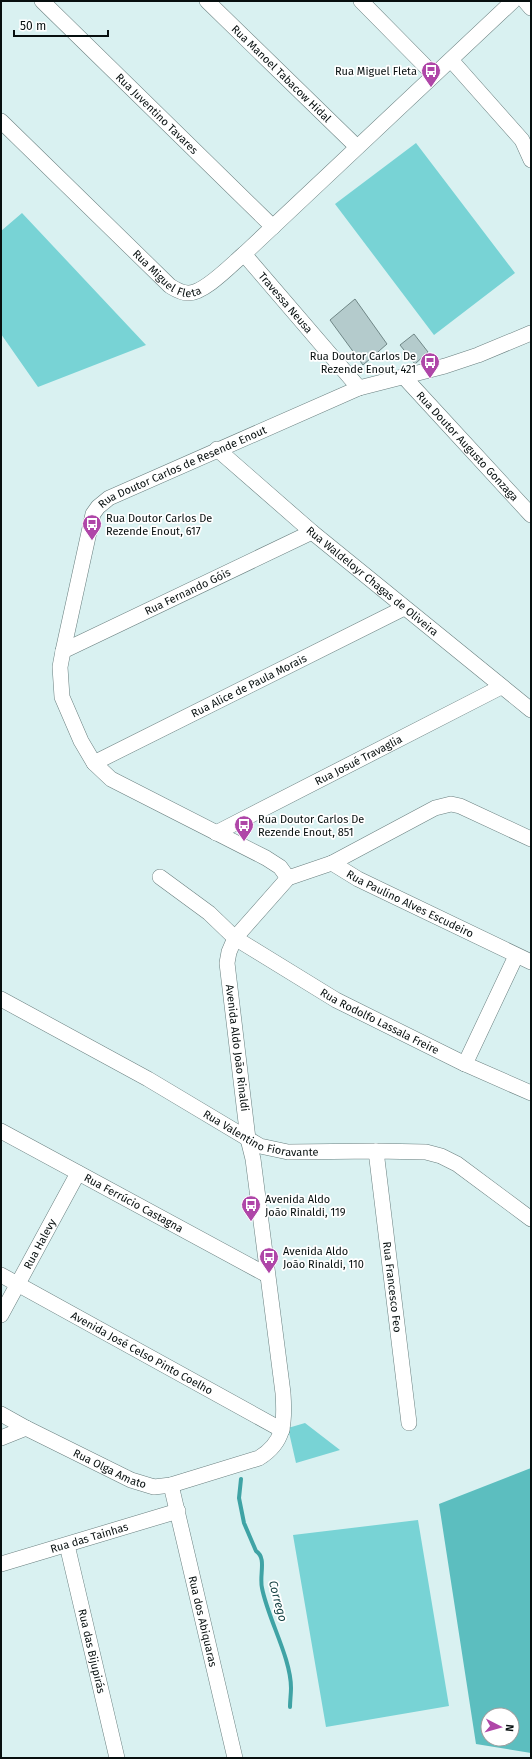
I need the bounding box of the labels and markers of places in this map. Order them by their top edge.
bus stop icon: Rua Miguel Fleta [420,60,442,88]
place label: Rua Miguel Fleta [335,65,417,78]
place label: Rua Doutor Carlos De Rezende Enout, 421 [310,350,416,376]
bus stop icon: Rua Doutor Carlos De Rezende Enout, 421 [419,351,441,379]
place label: Rua Doutor Carlos De Rezende Enout, 617 [106,512,212,538]
bus stop icon: Rua Doutor Carlos De Rezende Enout, 617 [81,513,103,541]
place label: Rua Doutor Carlos De Rezende Enout, 851 [258,813,364,839]
bus stop icon: Rua Doutor Carlos De Rezende Enout, 851 [233,814,255,842]
place label: Avenida Aldo João Rinaldi, 119 [265,1193,346,1219]
bus stop icon: Avenida Aldo João Rinaldi, 119 [240,1194,262,1222]
place label: Avenida Aldo João Rinaldi, 110 [283,1245,364,1271]
bus stop icon: Avenida Aldo João Rinaldi, 110 [258,1246,280,1274]

